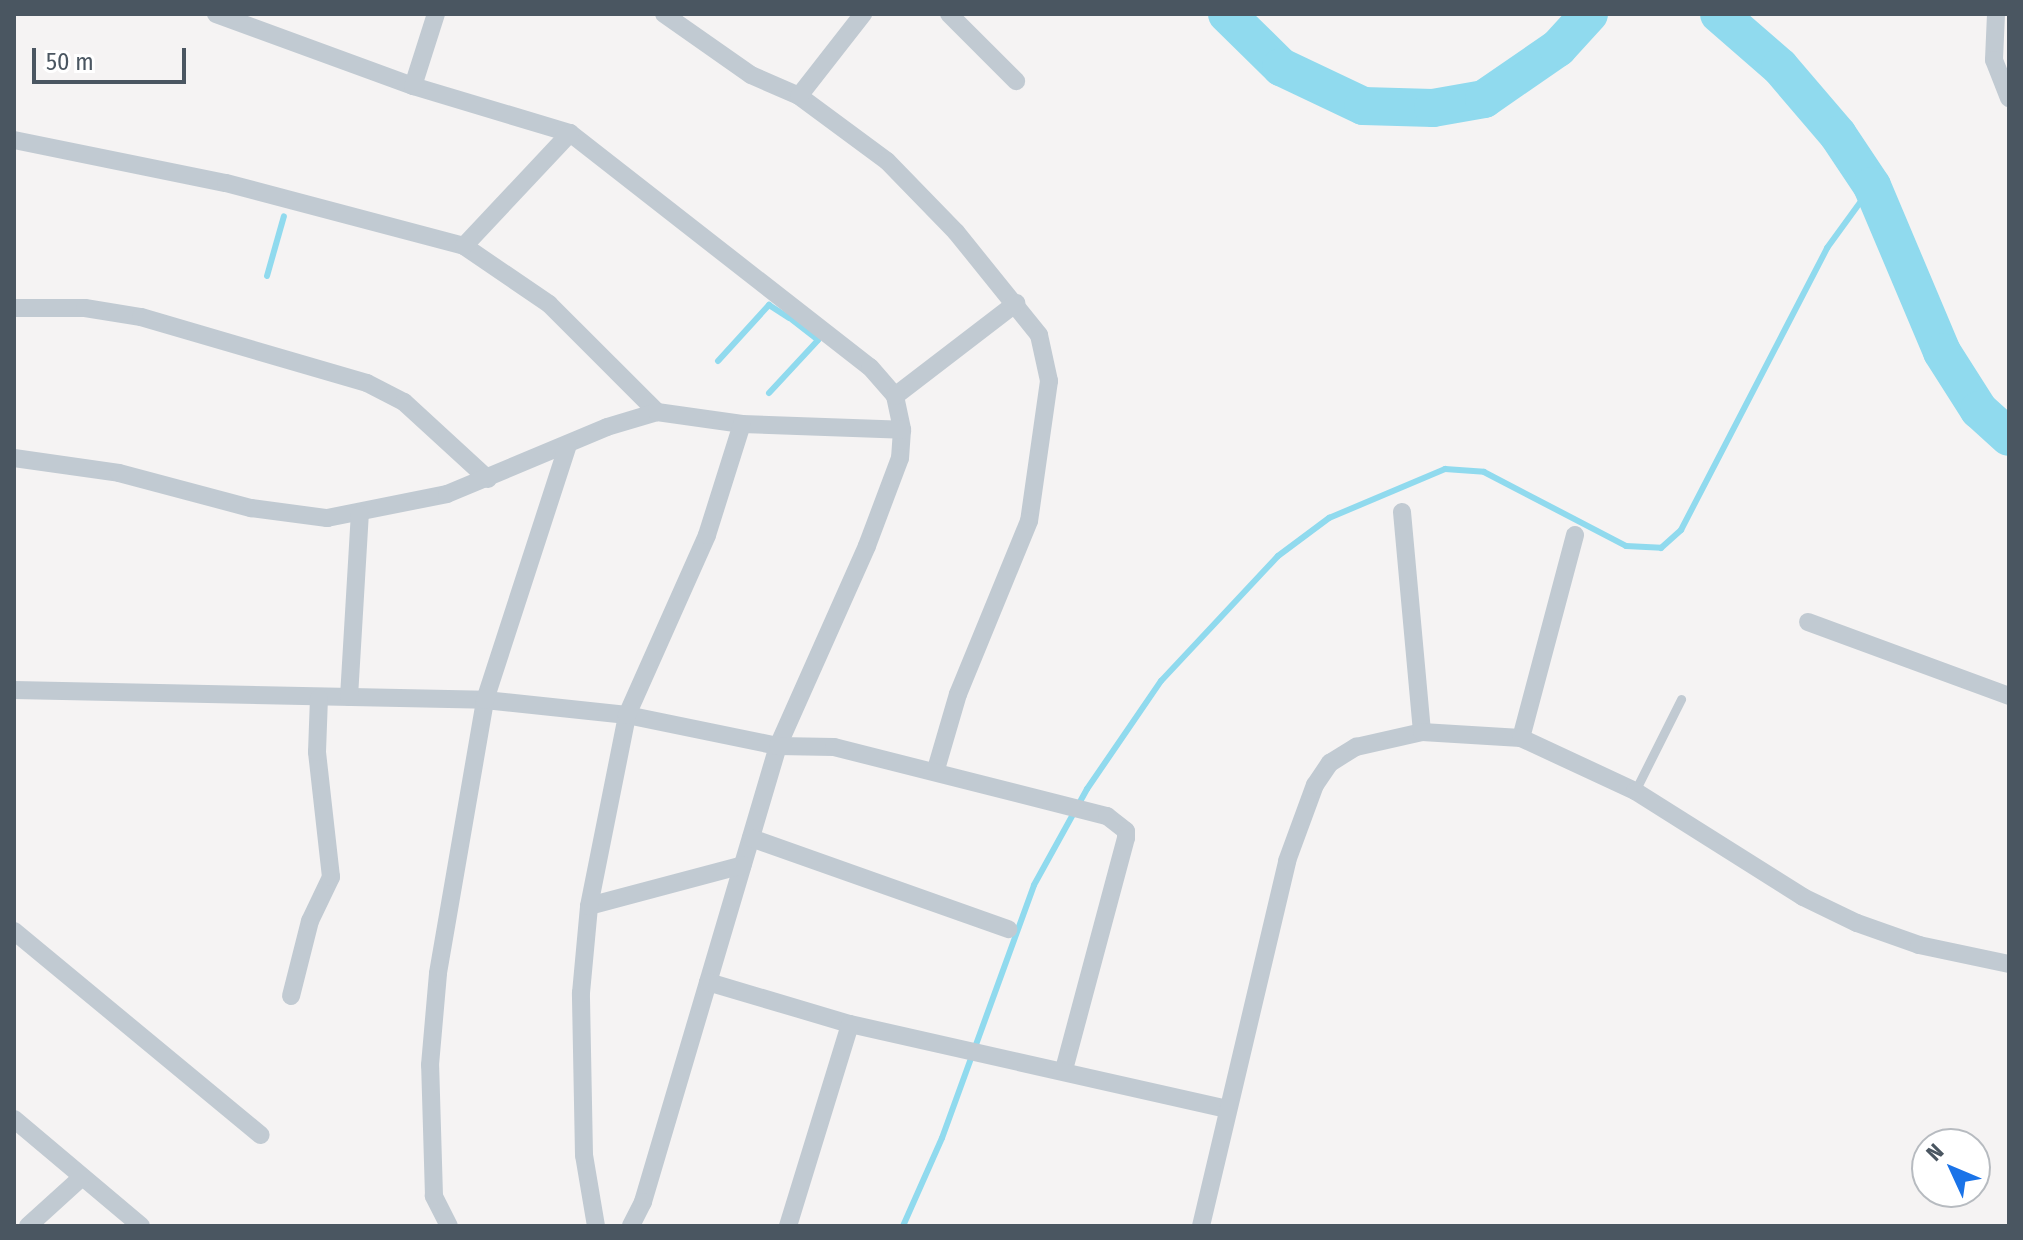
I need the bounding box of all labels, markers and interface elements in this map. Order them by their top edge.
scale bar [36,32,190,82]
text: 50 m [46,48,94,76]
north arrow [1911,1128,1991,1208]
text: N [1921,1138,1949,1166]

